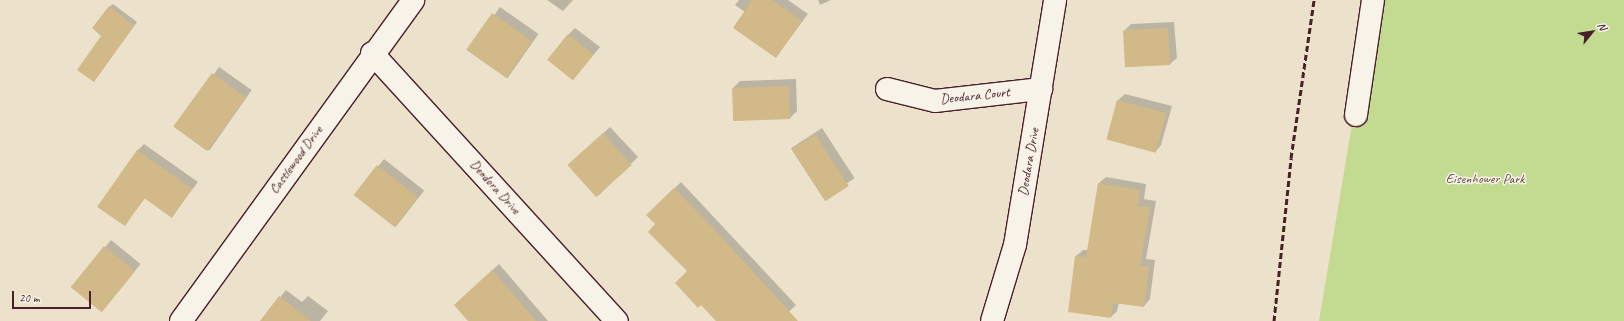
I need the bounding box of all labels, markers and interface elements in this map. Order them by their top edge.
north arrow [1572,12,1612,52]
text: N [1595,20,1610,32]
street label: Deodara Court [939,84,1011,108]
street label: Castlewood Drive [266,123,326,197]
street label: Deodara Drive [1015,127,1043,197]
street label: Deodora Drive [466,156,524,218]
park label: Eisenhower Park [1445,171,1525,187]
scale bar [14,283,93,309]
text: 20 m [19,290,39,306]

